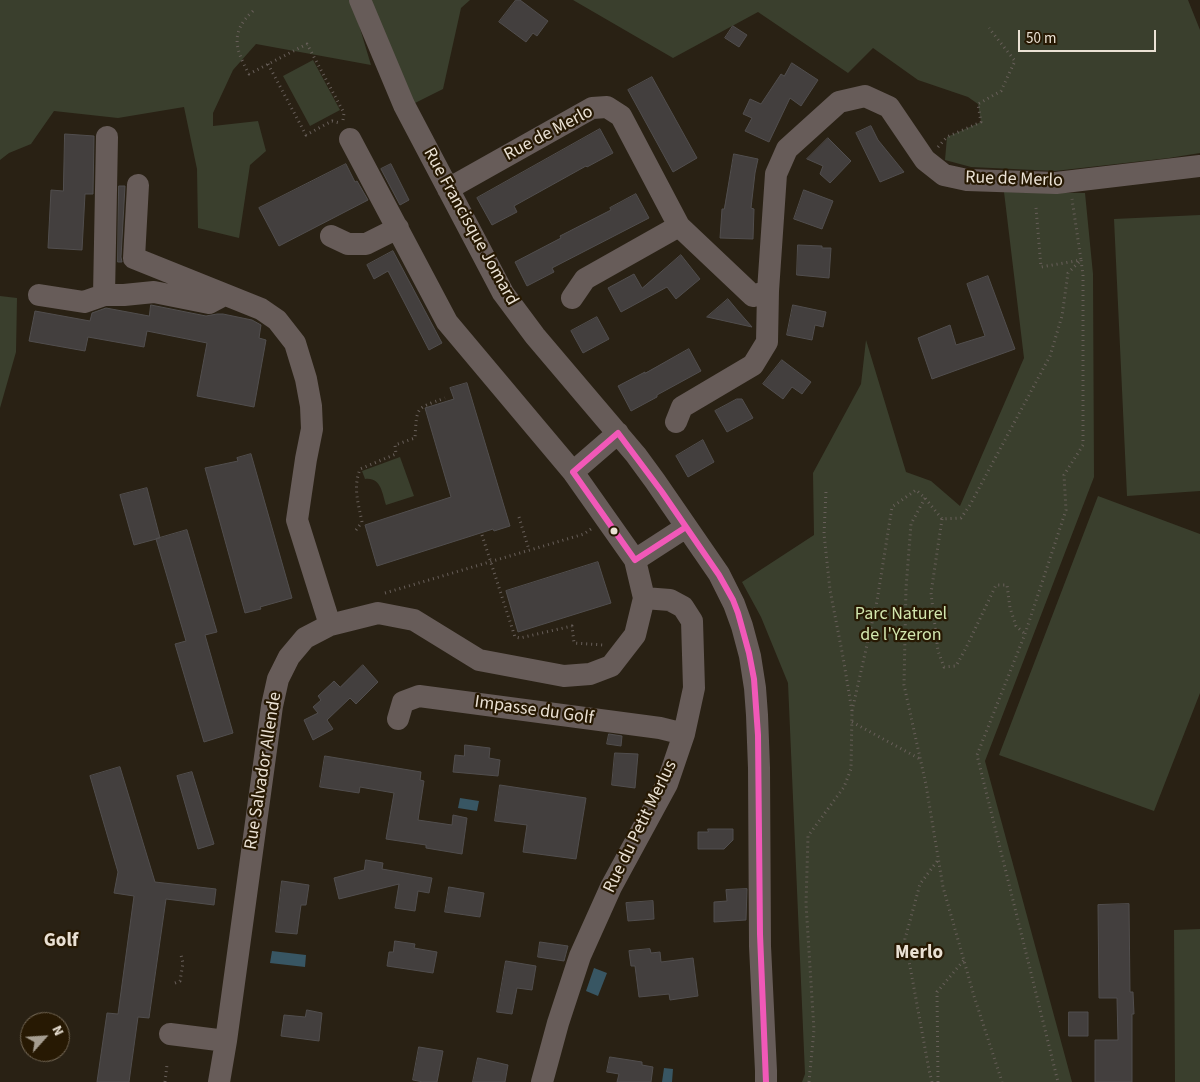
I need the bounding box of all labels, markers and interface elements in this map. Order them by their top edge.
scale bar [1020,20,1158,52]
text: 50 m [1026,28,1056,49]
street label: Rue de Merlo [501,102,597,166]
street label: Rue Francisque Jomard [418,144,522,310]
street label: Rue de Merlo [965,168,1063,192]
unlabelled marker [609,526,619,536]
park label: Parc Naturel de l'Yzeron [855,604,947,646]
street label: Rue Salvador Allende [241,691,287,851]
street label: Impasse du Golf [473,692,595,730]
street label: Rue du Petit Merlus [600,757,682,897]
district label: Golf [44,931,78,953]
district label: Merlo [895,943,943,965]
north arrow [20,1012,70,1062]
text: N [47,1022,69,1039]

